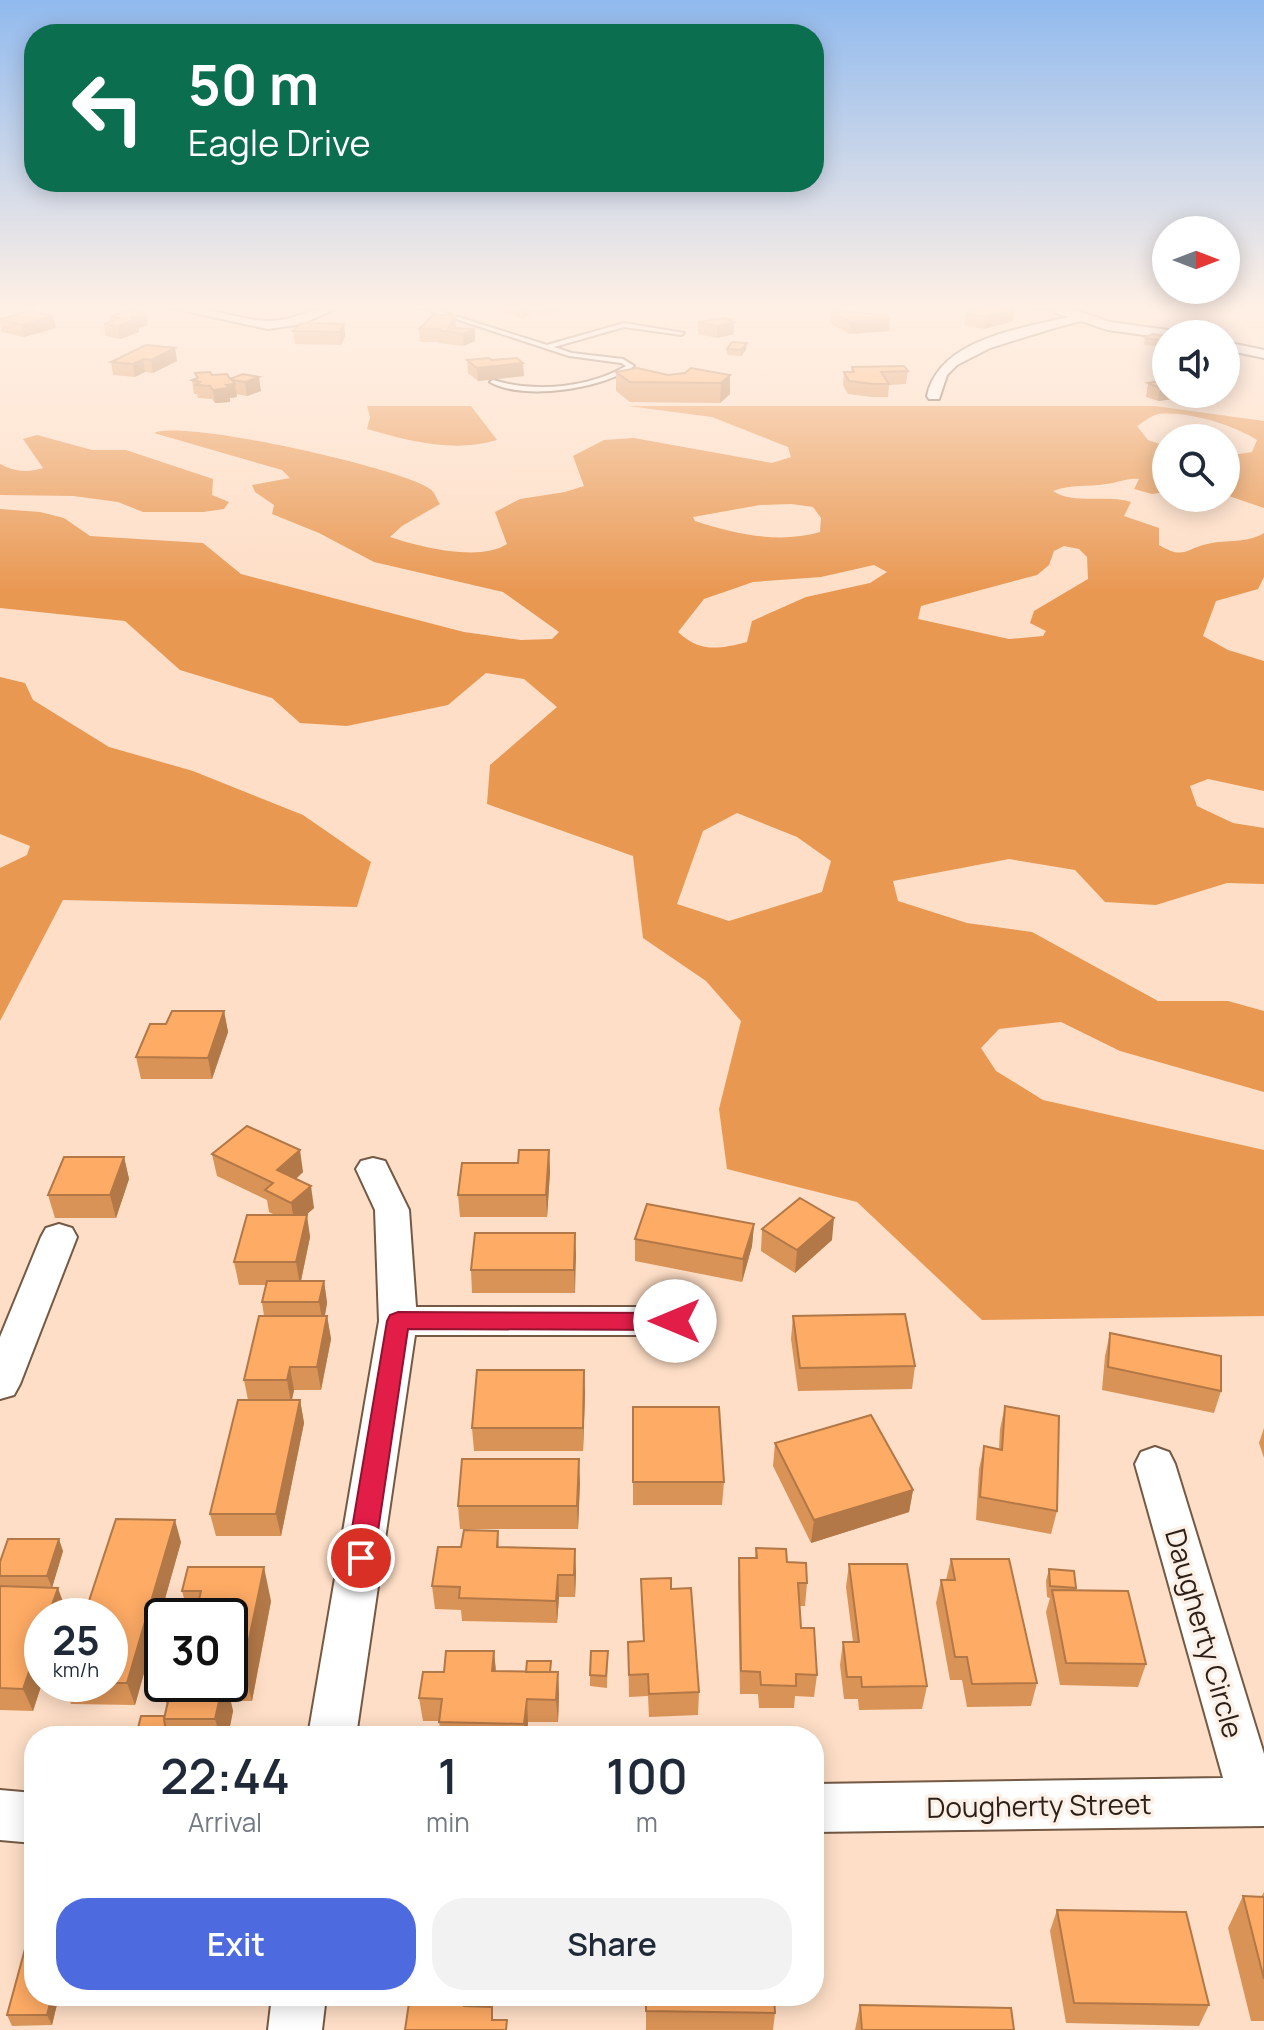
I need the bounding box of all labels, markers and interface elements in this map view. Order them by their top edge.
text: 50 m [188,45,319,122]
icon: left [56,56,160,160]
text: Eagle Drive [188,118,371,167]
north arrow [1152,216,1240,304]
map controls [1152,216,1240,512]
button: sound [1152,320,1240,408]
button: search [1152,424,1240,512]
position arrow [633,1279,717,1363]
pin [327,1524,395,1592]
street label: Daugherty Circle [1157,1524,1253,1742]
icon: arrive [339,1536,383,1580]
speed limit sign: 30 [144,1598,248,1702]
text: 25 [52,1612,100,1667]
text: km/h [53,1656,99,1683]
text: 22:44 [160,1743,290,1808]
text: 1 [438,1743,458,1808]
text: 100 [606,1743,688,1808]
street label: Dougherty Street [926,1784,1152,1826]
text: Arrival [188,1804,262,1840]
text: min [426,1804,470,1840]
text: m [636,1804,658,1840]
button: Exit [56,1898,416,1990]
button: Share [432,1898,792,1990]

